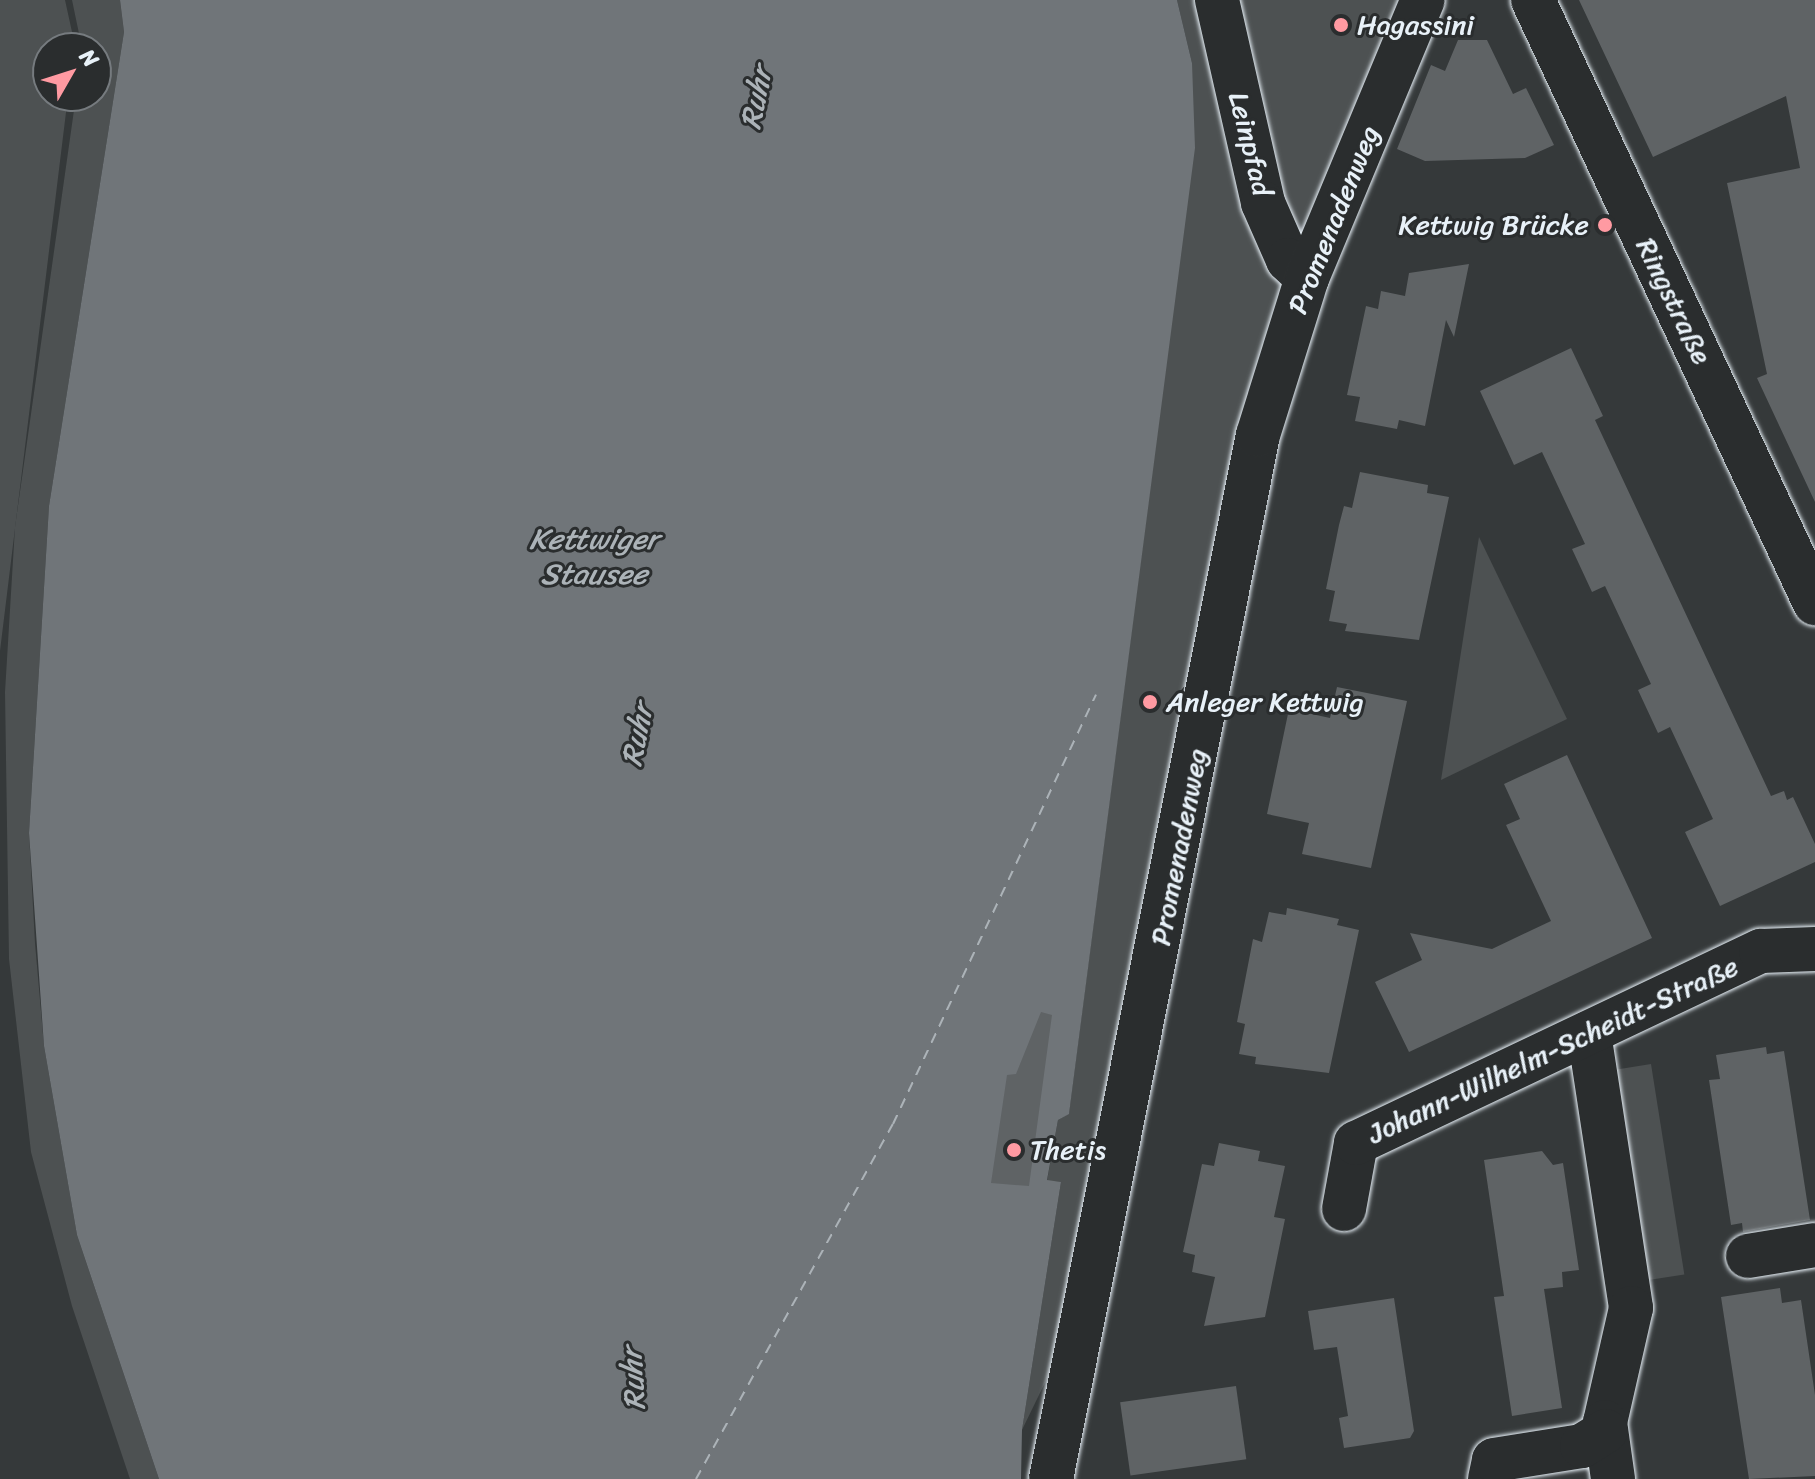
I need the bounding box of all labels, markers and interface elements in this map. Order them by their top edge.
place label: Hagassini [1357,8,1474,42]
marker: Hagassini [1332,16,1350,34]
north arrow [32,32,112,112]
text: N [70,40,109,76]
water label: Ruhr [732,64,780,132]
street label: Leinpfad [1221,89,1279,199]
street label: Promenadenweg [1281,121,1387,319]
place label: Kettwig Brücke [1399,208,1589,242]
marker: Kettwig Brücke [1596,216,1614,234]
street label: Ringstraße [1629,233,1719,369]
water label: Kettwiger Stausee [529,521,659,592]
place label: Anleger Kettwig [1166,685,1365,719]
marker: Anleger Kettwig [1141,693,1159,711]
water label: Ruhr [613,701,661,769]
street label: Promenadenweg [1143,746,1215,948]
street label: Johann-Wilhelm-Scheidt-Straße [1363,949,1743,1151]
place label: Thetis [1030,1133,1106,1167]
marker: Thetis [1005,1141,1023,1159]
water label: Ruhr [613,1347,653,1411]

